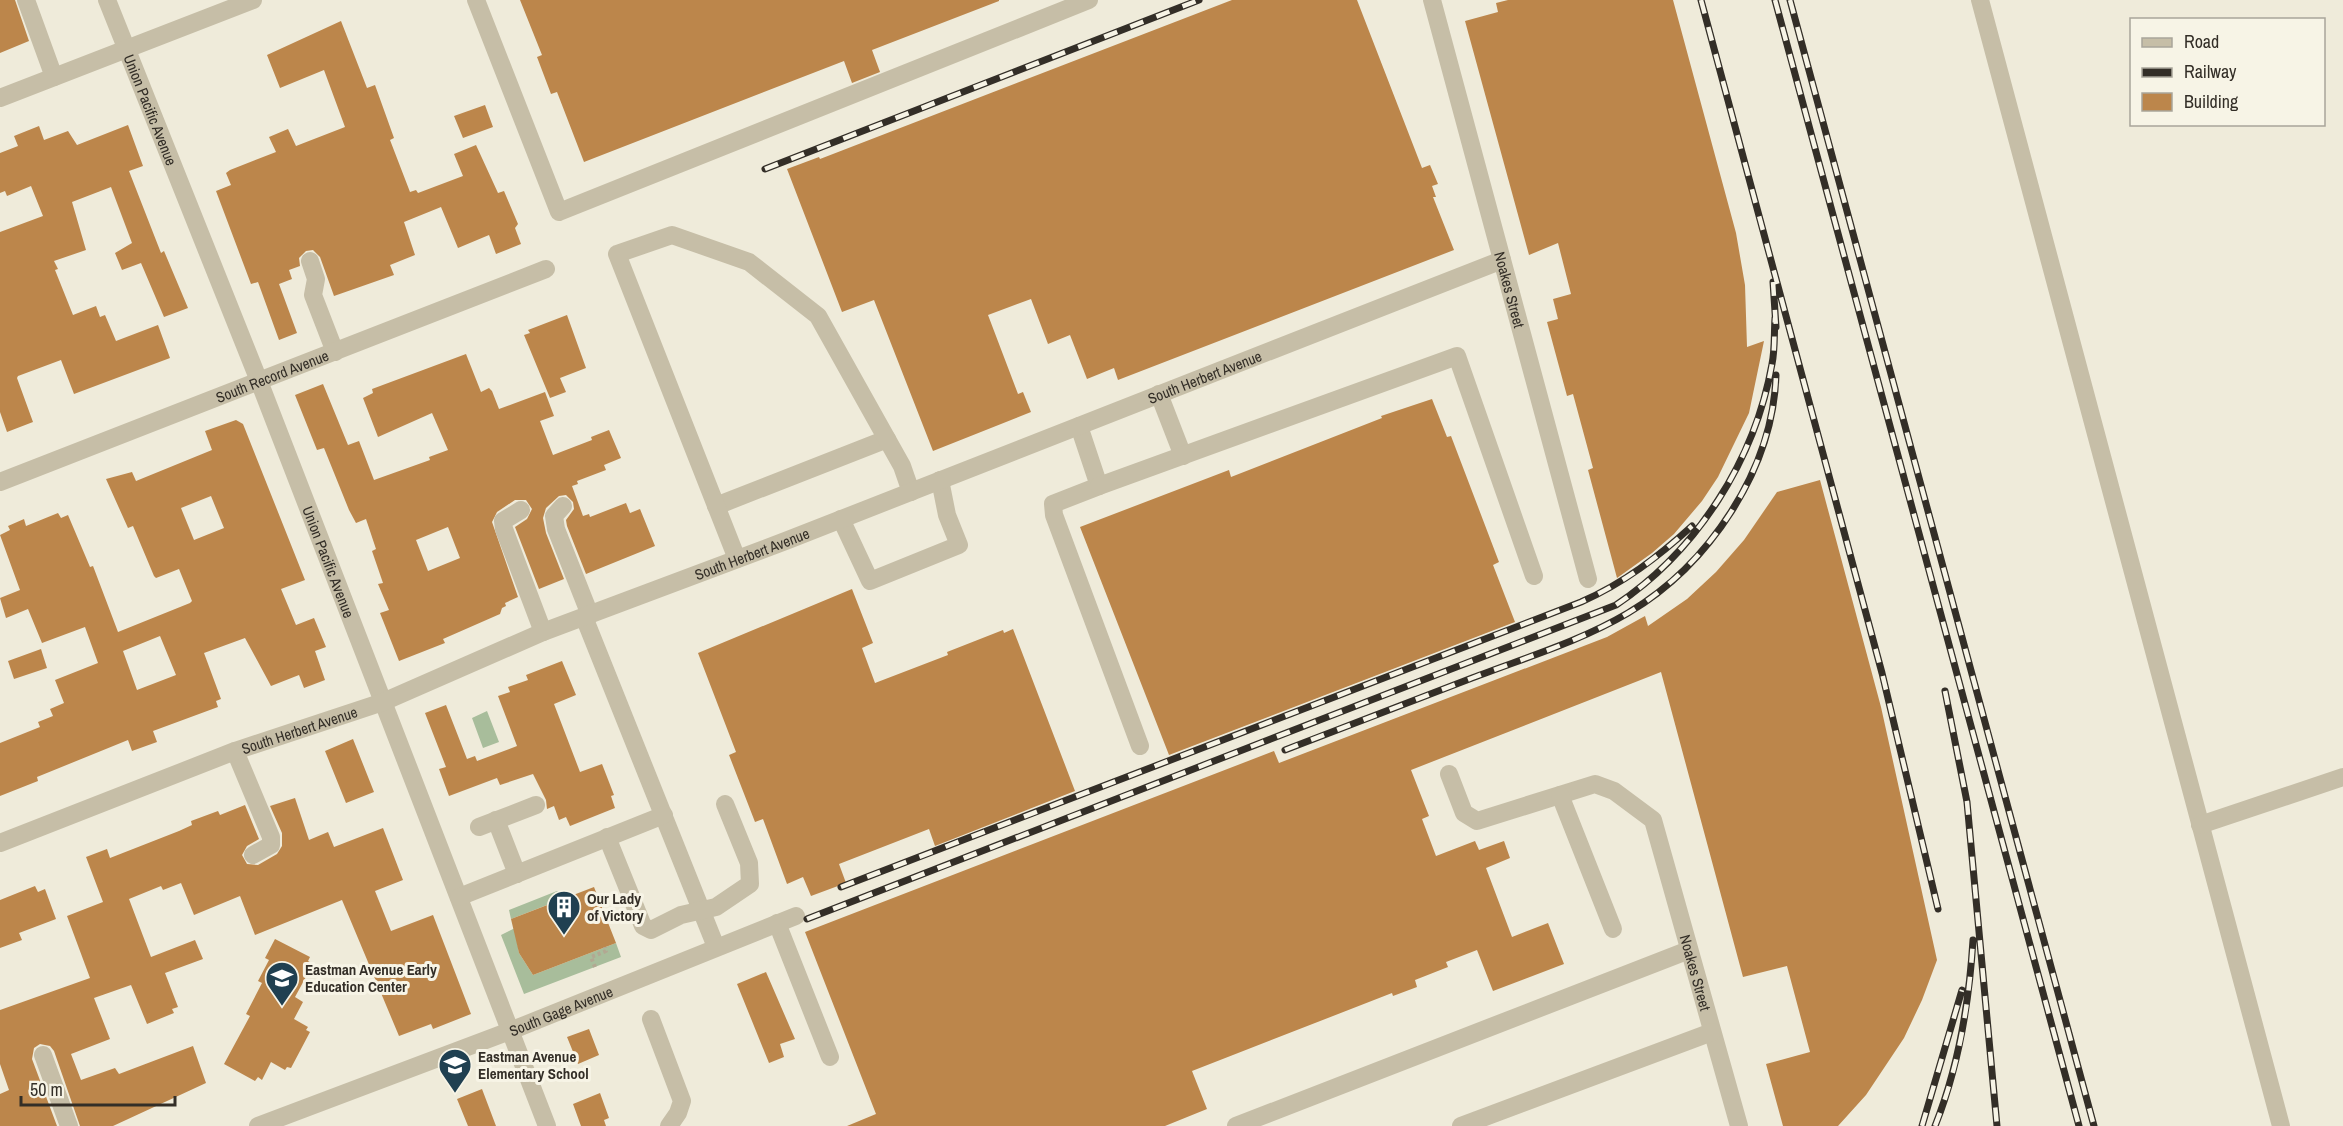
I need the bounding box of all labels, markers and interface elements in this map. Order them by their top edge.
legend [2130,18,2325,126]
text: Road [2184,29,2219,54]
street label: Union Pacific Avenue [119,51,182,169]
text: Railway [2184,59,2237,84]
text: Building [2184,89,2239,114]
street label: Noakes Street [1490,249,1530,331]
street label: South Record Avenue [213,344,332,407]
street label: South Herbert Avenue [1144,345,1265,409]
street label: Union Pacific Avenue [298,503,360,621]
street label: South Herbert Avenue [692,522,812,585]
street label: South Herbert Avenue [239,701,360,759]
place label: Our Lady of Victory [587,888,644,926]
building icon: Our Lady of Victory [546,889,582,936]
street label: Noakes Street [1675,932,1717,1013]
place label: Eastman Avenue Early Education Center [305,959,437,997]
school or university icon: Eastman Avenue Early Education Center [264,960,300,1007]
street label: South Gage Avenue [506,980,616,1041]
place label: Eastman Avenue Elementary School [478,1046,589,1084]
school or university icon: Eastman Avenue Elementary School [437,1047,473,1094]
scale bar [21,1069,176,1107]
text: 50 m [30,1077,63,1102]

